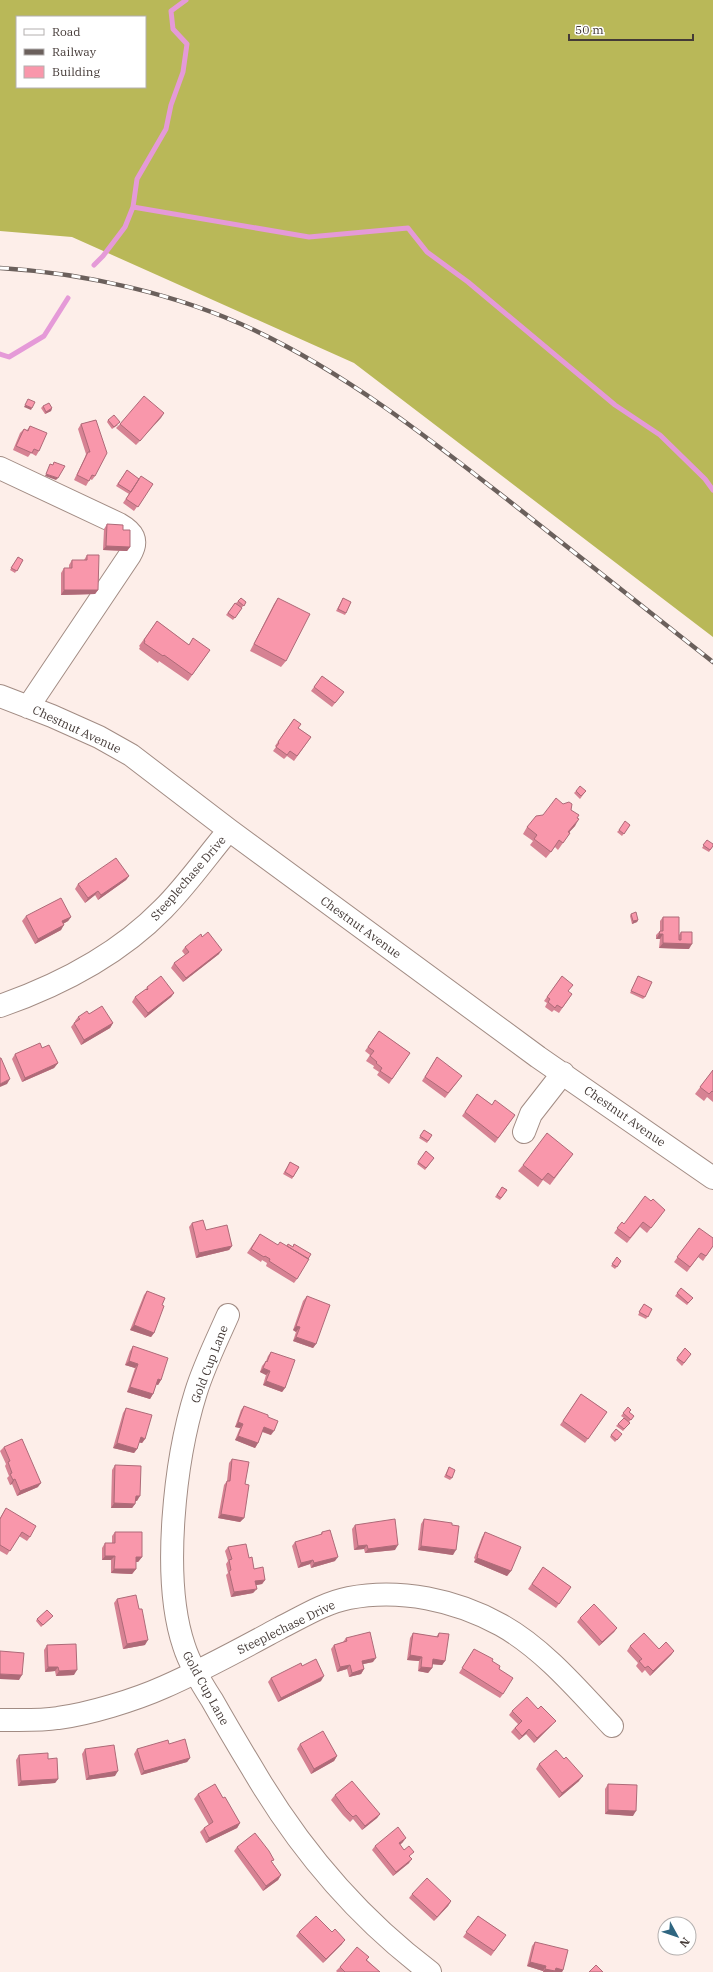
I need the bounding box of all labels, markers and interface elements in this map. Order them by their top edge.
legend [16,16,146,88]
scale bar [569,16,693,42]
text: 50 m [575,22,604,37]
text: Road [52,24,81,39]
text: Railway [52,44,97,59]
text: Building [52,64,100,79]
street label: Chestnut Avenue [30,702,124,756]
street label: Steeplechase Drive [147,833,229,923]
street label: Chestnut Avenue [318,893,404,961]
street label: Chestnut Avenue [581,1082,669,1150]
street label: Gold Cup Lane [187,1323,231,1405]
street label: Steeplechase Drive [235,1597,337,1657]
street label: Gold Cup Lane [180,1648,232,1728]
north arrow [657,1916,697,1956]
text: N [676,1935,693,1950]

